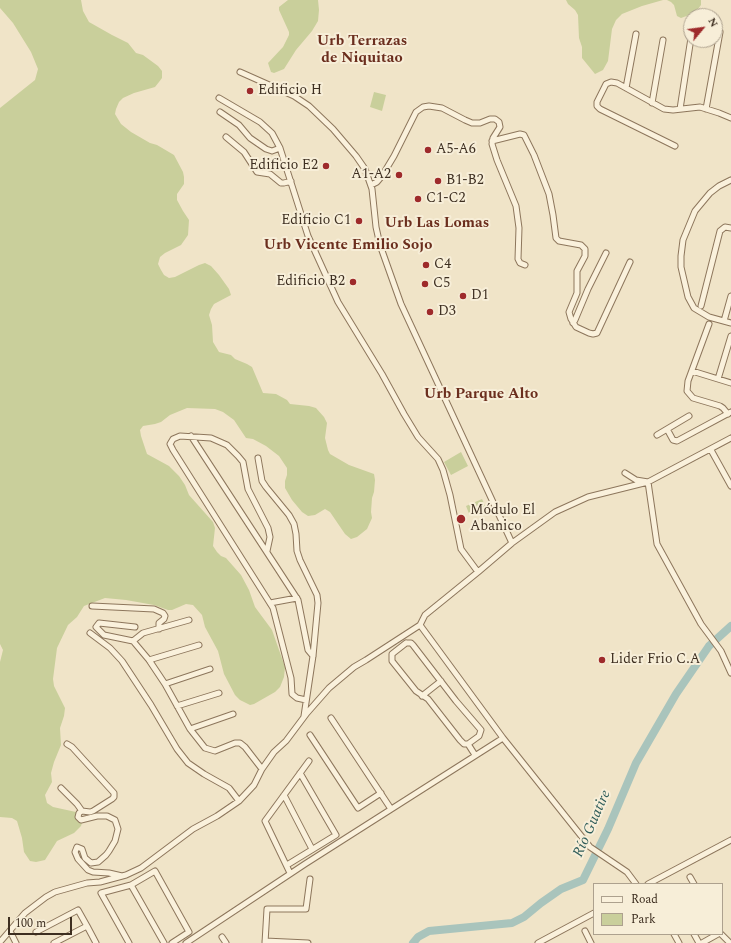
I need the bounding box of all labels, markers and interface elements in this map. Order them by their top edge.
north arrow [683,8,723,48]
text: N [703,14,723,30]
district label: Urb Terrazas de Niquitao [317,33,407,68]
place label: Edificio H [258,83,322,99]
marker: Edificio H [245,86,255,96]
place label: A5-A6 [436,142,476,158]
marker: A5-A6 [423,145,433,155]
place label: Edificio E2 [249,158,318,174]
marker: Edificio E2 [321,161,331,171]
place label: A1-A2 [351,167,391,183]
marker: A1-A2 [394,170,404,180]
place label: B1-B2 [446,173,484,189]
marker: B1-B2 [433,176,443,186]
place label: C1-C2 [426,191,466,207]
marker: C1-C2 [413,194,423,204]
place label: Edificio C1 [281,213,351,229]
district label: Urb Las Lomas [385,215,489,233]
marker: Edificio C1 [354,216,364,226]
district label: Urb Vicente Emilio Sojo [264,237,432,255]
place label: C4 [434,257,451,273]
marker: C4 [421,260,431,270]
place label: Edificio B2 [276,274,345,290]
place label: C5 [433,276,450,292]
marker: Edificio B2 [348,277,358,287]
marker: C5 [420,279,430,289]
place label: D1 [471,288,489,304]
marker: D1 [458,291,468,301]
place label: D3 [438,304,456,320]
marker: D3 [425,307,435,317]
district label: Urb Parque Alto [424,386,538,404]
place label: Módulo El Abanico [470,503,535,536]
marker: Módulo El Abanico [455,513,467,525]
place label: Lider Frio C.A [610,652,700,668]
marker: Lider Frio C.A [597,655,607,665]
water label: Río Guatire [570,788,616,860]
legend [593,883,723,935]
text: Road [631,890,658,909]
scale bar [10,909,74,935]
text: Park [631,910,656,929]
text: 100 m [15,914,46,933]

